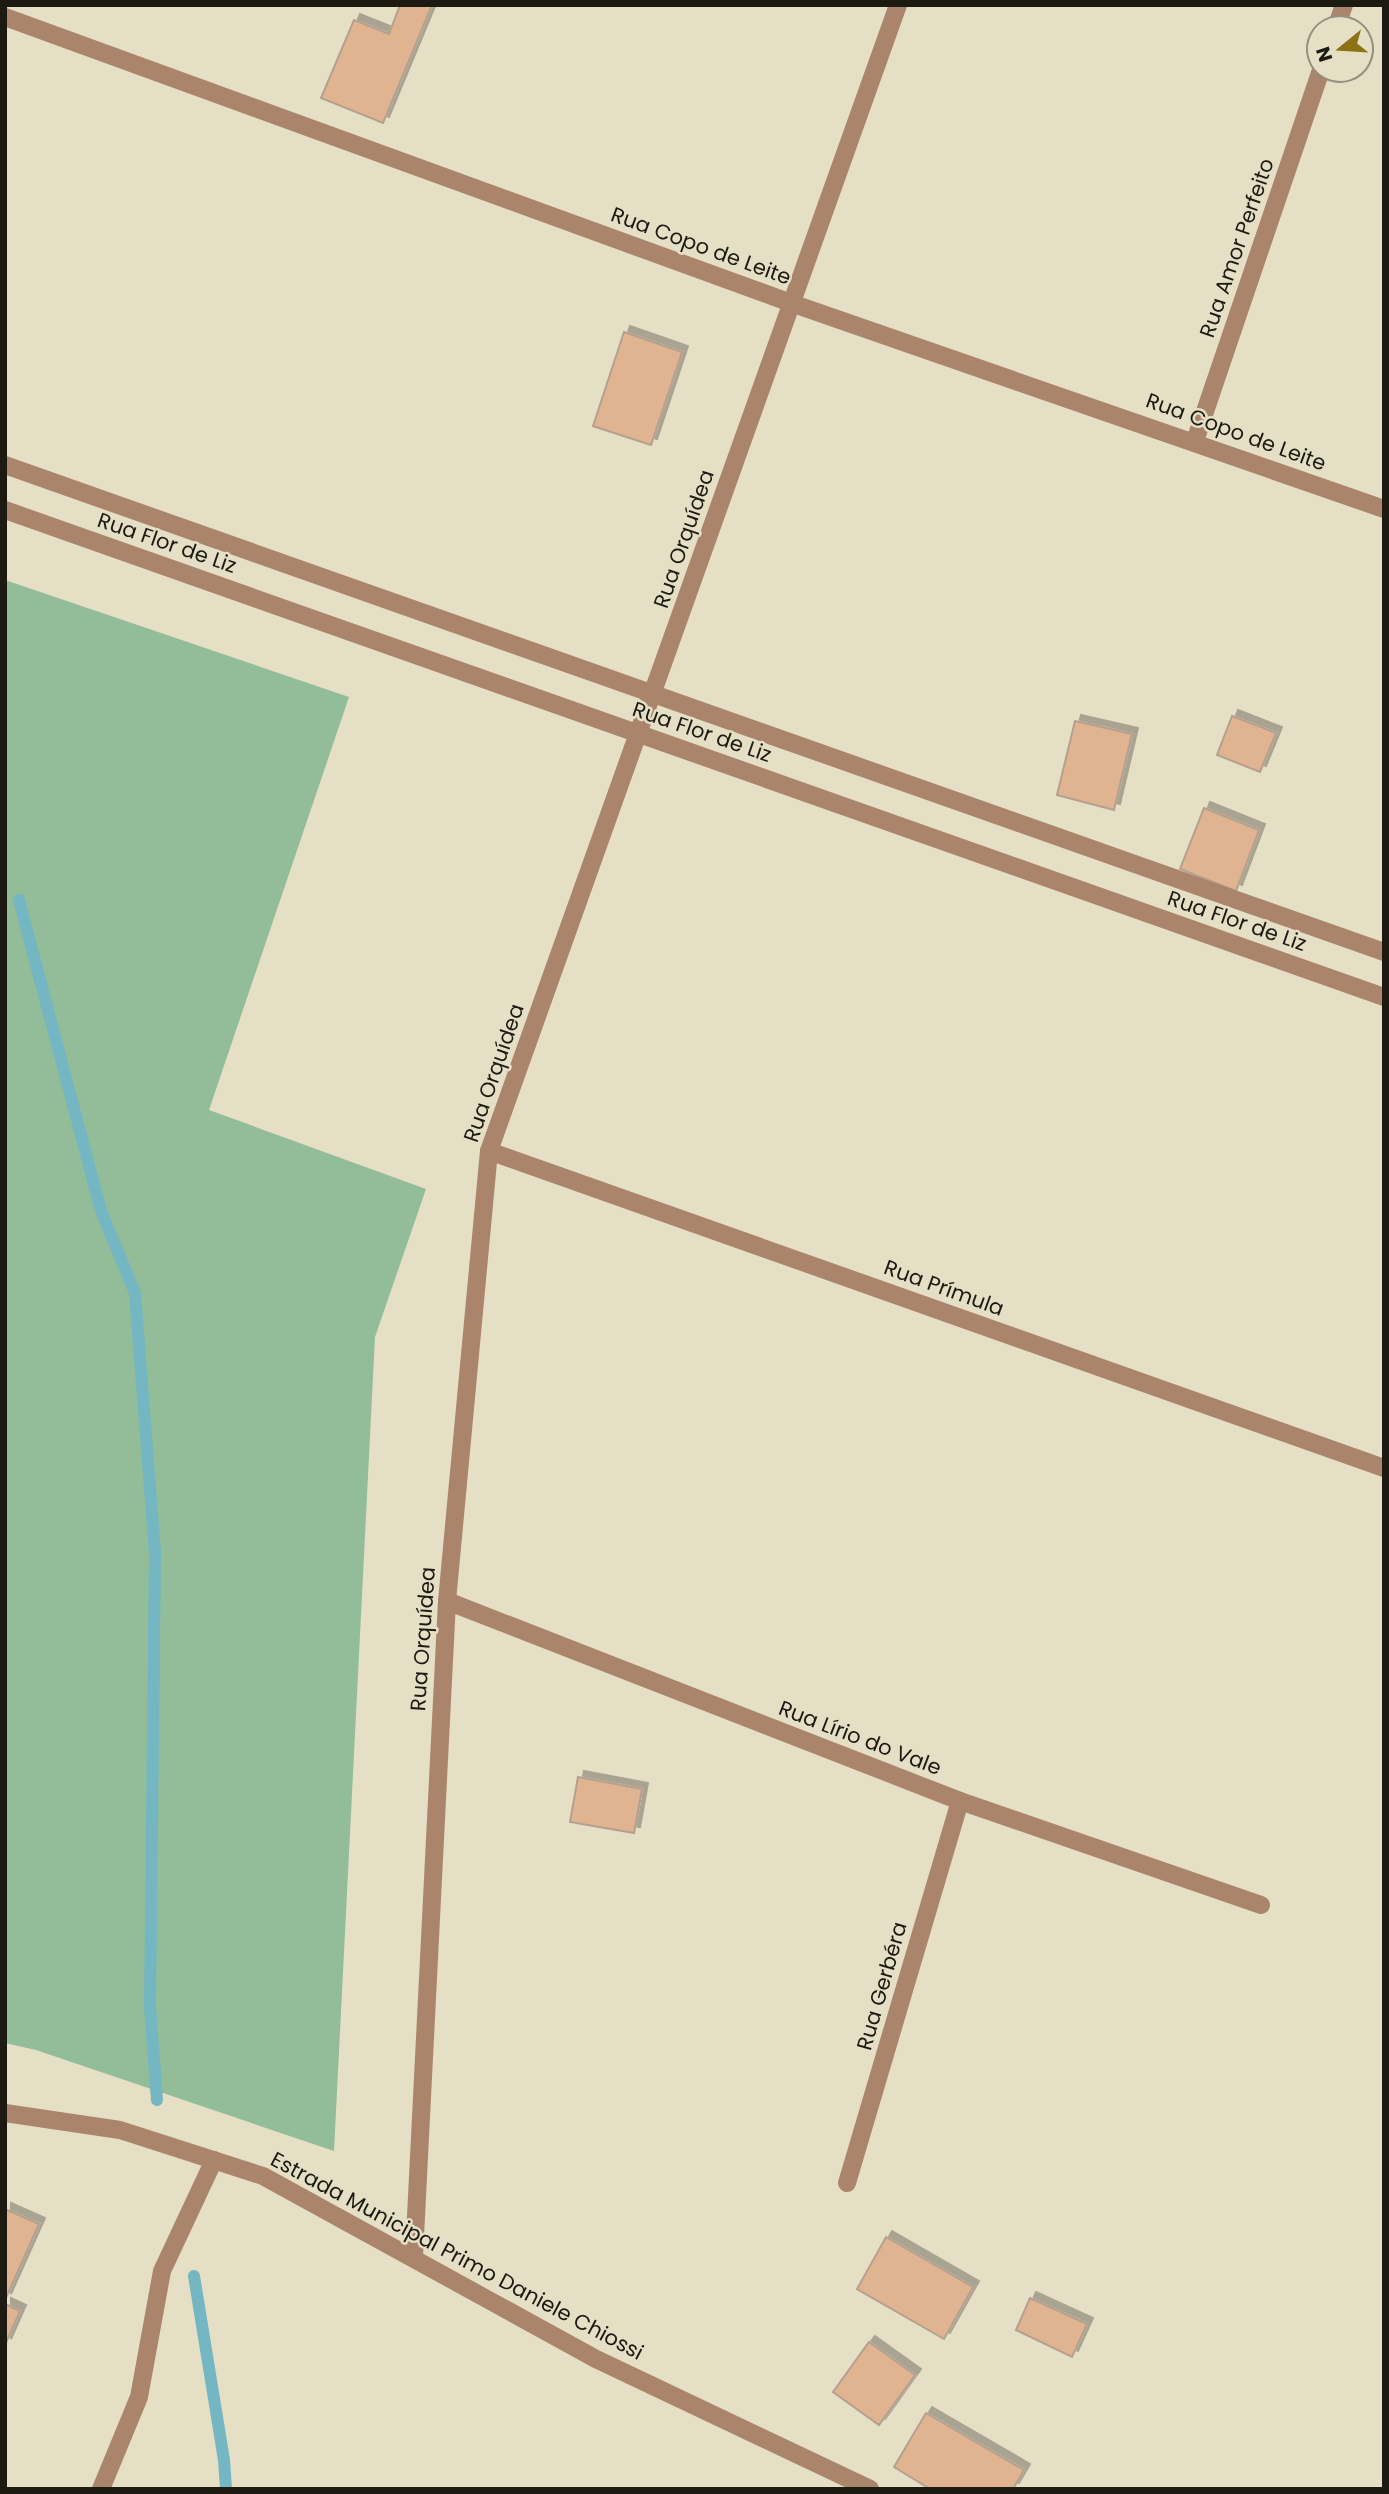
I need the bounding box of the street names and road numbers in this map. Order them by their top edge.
street label: Rua Amor Perfeito [1192,154,1281,341]
street label: Rua Copo de Leite [607,199,795,292]
street label: Rua Copo de Leite [1142,385,1330,478]
street label: Rua Orquídea [646,466,721,612]
street label: Rua Flor de Liz [94,505,241,580]
street label: Rua Flor de Liz [629,694,776,769]
street label: Rua Flor de Liz [1164,883,1311,958]
street label: Rua Orquídea [456,1000,531,1146]
street label: Rua Prímula [880,1252,1008,1323]
street label: Rua Orquídea [403,1566,442,1712]
street label: Rua Lírio do Vale [775,1693,946,1782]
street label: Rua Gerbéra [849,1918,914,2054]
street label: Estrada Municipal Primo Daniele Chiossi [266,2145,649,2367]

